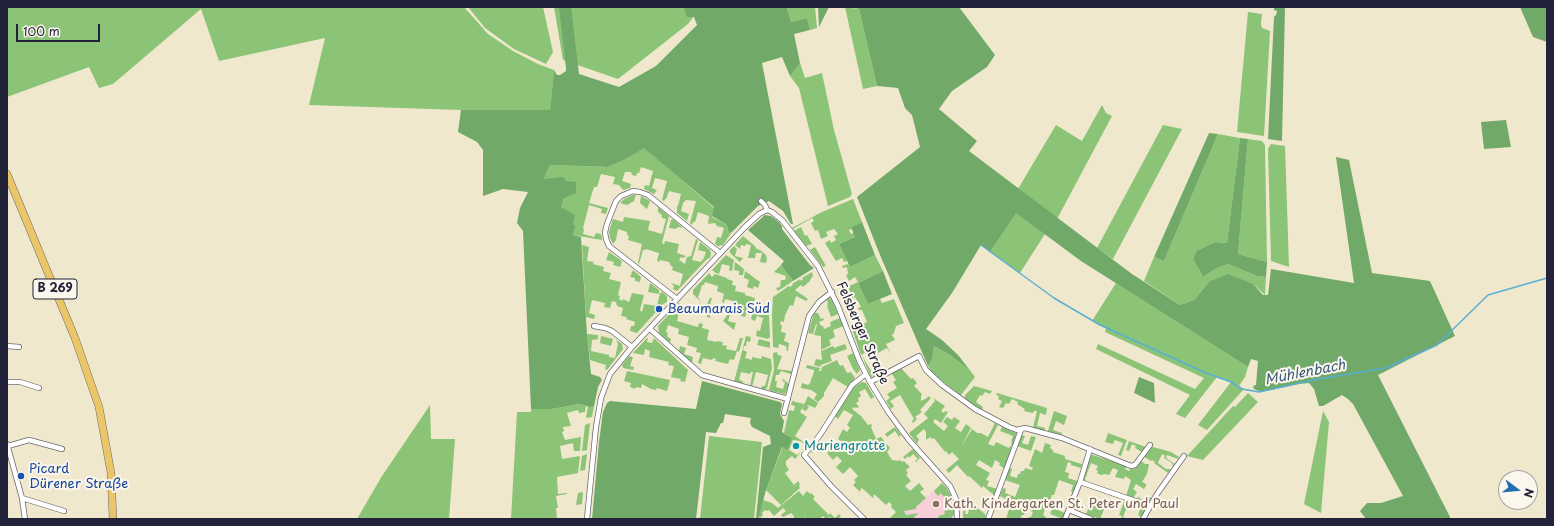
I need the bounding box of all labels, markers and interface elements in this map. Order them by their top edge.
scale bar [18,16,102,42]
text: 100 m [23,22,60,40]
road number: B 269 [33,279,77,299]
street label: Felsberger Straße [832,279,892,387]
place label: Beaumarais Süd [667,301,770,317]
marker: Beaumarais Süd [654,304,664,314]
water label: Mühlenbach [1263,357,1347,389]
place label: Mariengrotte [804,438,885,454]
marker: Mariengrotte [791,441,801,451]
place label: Picard Dürener Straße [29,461,128,492]
north arrow [1498,470,1538,510]
marker: Picard Dürener Straße [16,471,26,481]
text: N [1520,487,1538,500]
place label: Kath. Kindergarten St. Peter und Paul [944,496,1179,512]
marker: Kath. Kindergarten St. Peter und Paul [931,499,941,509]

